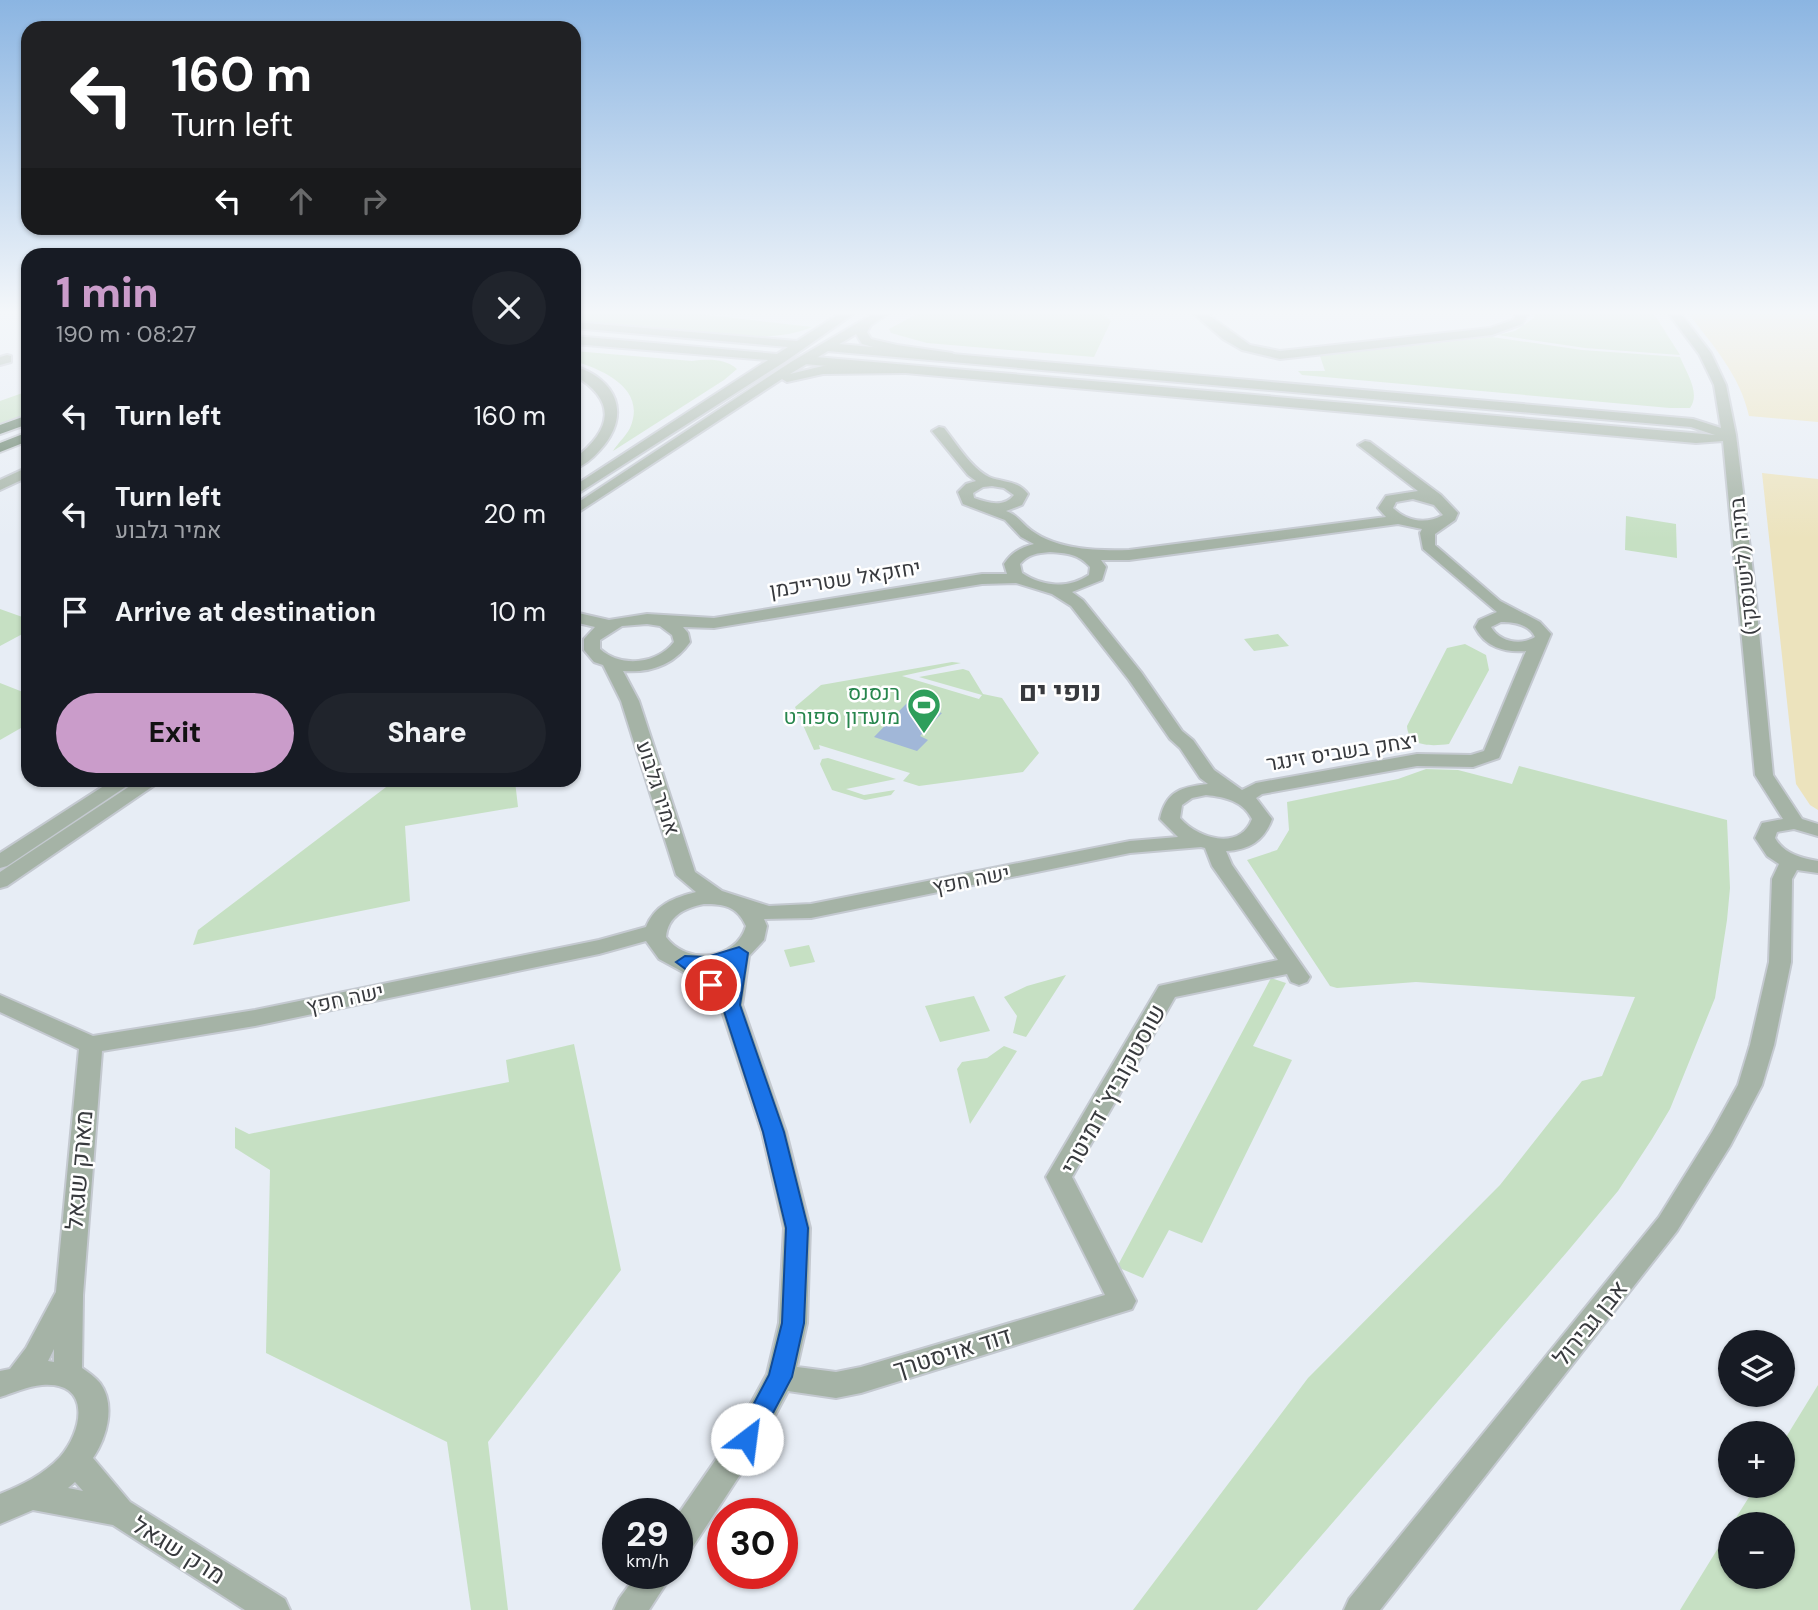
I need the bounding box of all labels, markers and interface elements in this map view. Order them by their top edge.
text: 160 m [171,42,312,106]
icon: left [56,49,147,140]
text: Turn left [171,104,293,146]
icon: left [209,182,247,220]
icon: ahead [282,182,320,220]
icon: right [355,182,393,220]
text: 1 min [56,265,159,320]
button: close [472,271,546,345]
text: 190 m · 08:27 [56,319,196,349]
icon: left [56,397,94,435]
text: Turn left [115,399,222,433]
text: 160 m [474,399,546,433]
text: Turn left [115,480,222,514]
icon: left [56,495,94,533]
street label: בתיה (לישנסקי) [1723,496,1765,636]
text: 20 m [483,497,546,531]
text: אמיר גלבוע [115,515,222,545]
street label: יחזקאל שטרייכמן [767,553,923,605]
icon: arrive [56,593,94,631]
text: Arrive at destination [115,595,376,629]
text: 10 m [490,595,546,629]
district label: נופי ים [1019,673,1101,710]
place label: רנסנס מועדון ספורט [784,679,900,731]
sports icon: רנסנס מועדון ספורט [905,686,943,735]
button: Exit [56,693,294,773]
button: Share [308,693,546,773]
street label: יצחק בשביס זינגר [1264,726,1420,778]
street label: אמיר גלבוע [630,737,686,839]
street label: ישה חפץ [930,859,1012,901]
pin [681,955,741,1015]
icon: arrive [692,966,730,1004]
street label: ישה חפץ [304,977,386,1021]
street label: שוסטקוביץ' דמיטרי [1053,998,1173,1180]
street label: מארק שגאל [58,1109,100,1231]
street label: אבן גבירול [1546,1274,1634,1372]
street label: דוד אויסטרך [889,1319,1015,1385]
map controls [1718,1330,1795,1589]
button: layers [1718,1330,1795,1407]
position arrow [710,1402,784,1476]
button: + [1718,1421,1795,1498]
speed limit sign: 30 [707,1498,798,1589]
street label: מרק שגאל [127,1509,231,1591]
text: 29 [626,1511,669,1557]
button: − [1718,1512,1795,1589]
text: km/h [626,1549,669,1573]

